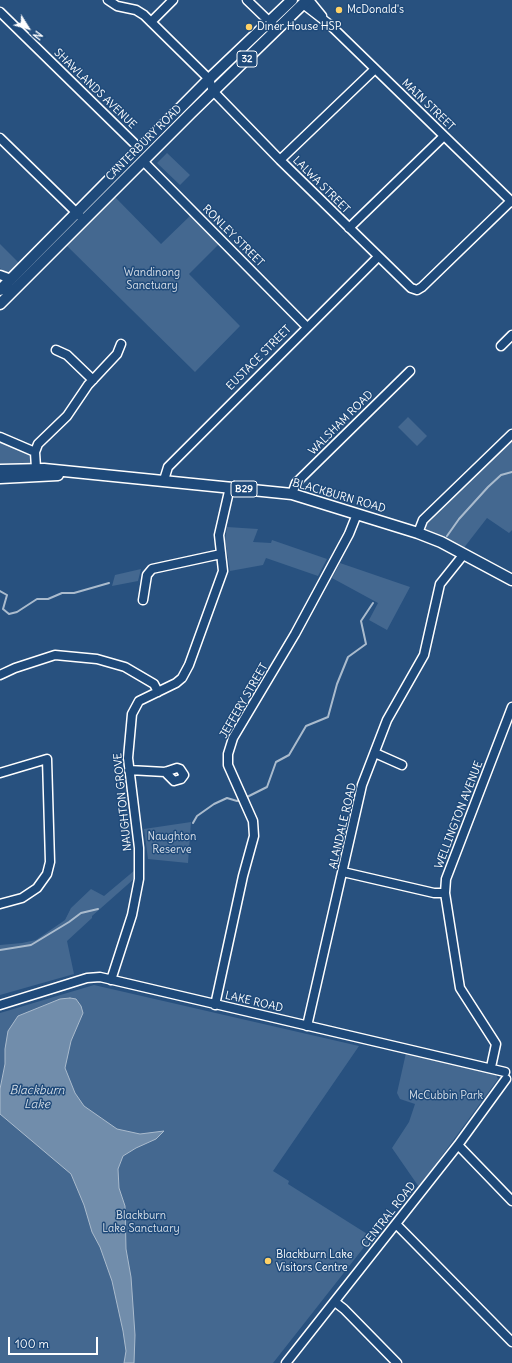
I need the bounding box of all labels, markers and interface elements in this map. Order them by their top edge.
place label: McDonald's [347,3,404,17]
marker: McDonald's [334,5,344,15]
north arrow [8,8,48,48]
place label: Diner House HSP [257,20,341,34]
marker: Diner House HSP [244,22,254,32]
text: N [30,28,45,42]
street label: SHAWLANDS AVENUE [51,46,139,132]
road number: 32 [237,51,257,67]
street label: MAIN STREET [399,76,457,134]
street label: CANTERBURY ROAD [103,102,185,184]
street label: LALWA STREET [290,154,352,216]
street label: RONLEY STREET [199,202,267,270]
park label: Wandinong Sanctuary [124,266,180,292]
street label: EUSTACE STREET [224,323,294,393]
street label: WALSHAM ROAD [306,388,376,458]
street label: BLACKBURN ROAD [291,476,387,516]
road number: B29 [231,481,257,497]
street label: JEFFERY STREET [217,661,271,741]
street label: NAUGHTON GROVE [111,752,135,852]
street label: WELLINGTON AVENUE [432,759,486,871]
street label: ALANDALE ROAD [327,782,359,870]
park label: Naughton Reserve [148,830,196,856]
street label: LAKE ROAD [224,989,284,1015]
water label: Blackburn Lake [9,1084,65,1112]
park label: McCubbin Park [409,1089,483,1103]
street label: CENTRAL ROAD [359,1179,419,1251]
park label: Blackburn Lake Sanctuary [102,1209,180,1235]
place label: Blackburn Lake Visitors Centre [276,1248,353,1274]
marker: Blackburn Lake Visitors Centre [263,1256,273,1266]
scale bar [10,1329,100,1355]
text: 100 m [15,1336,49,1351]

